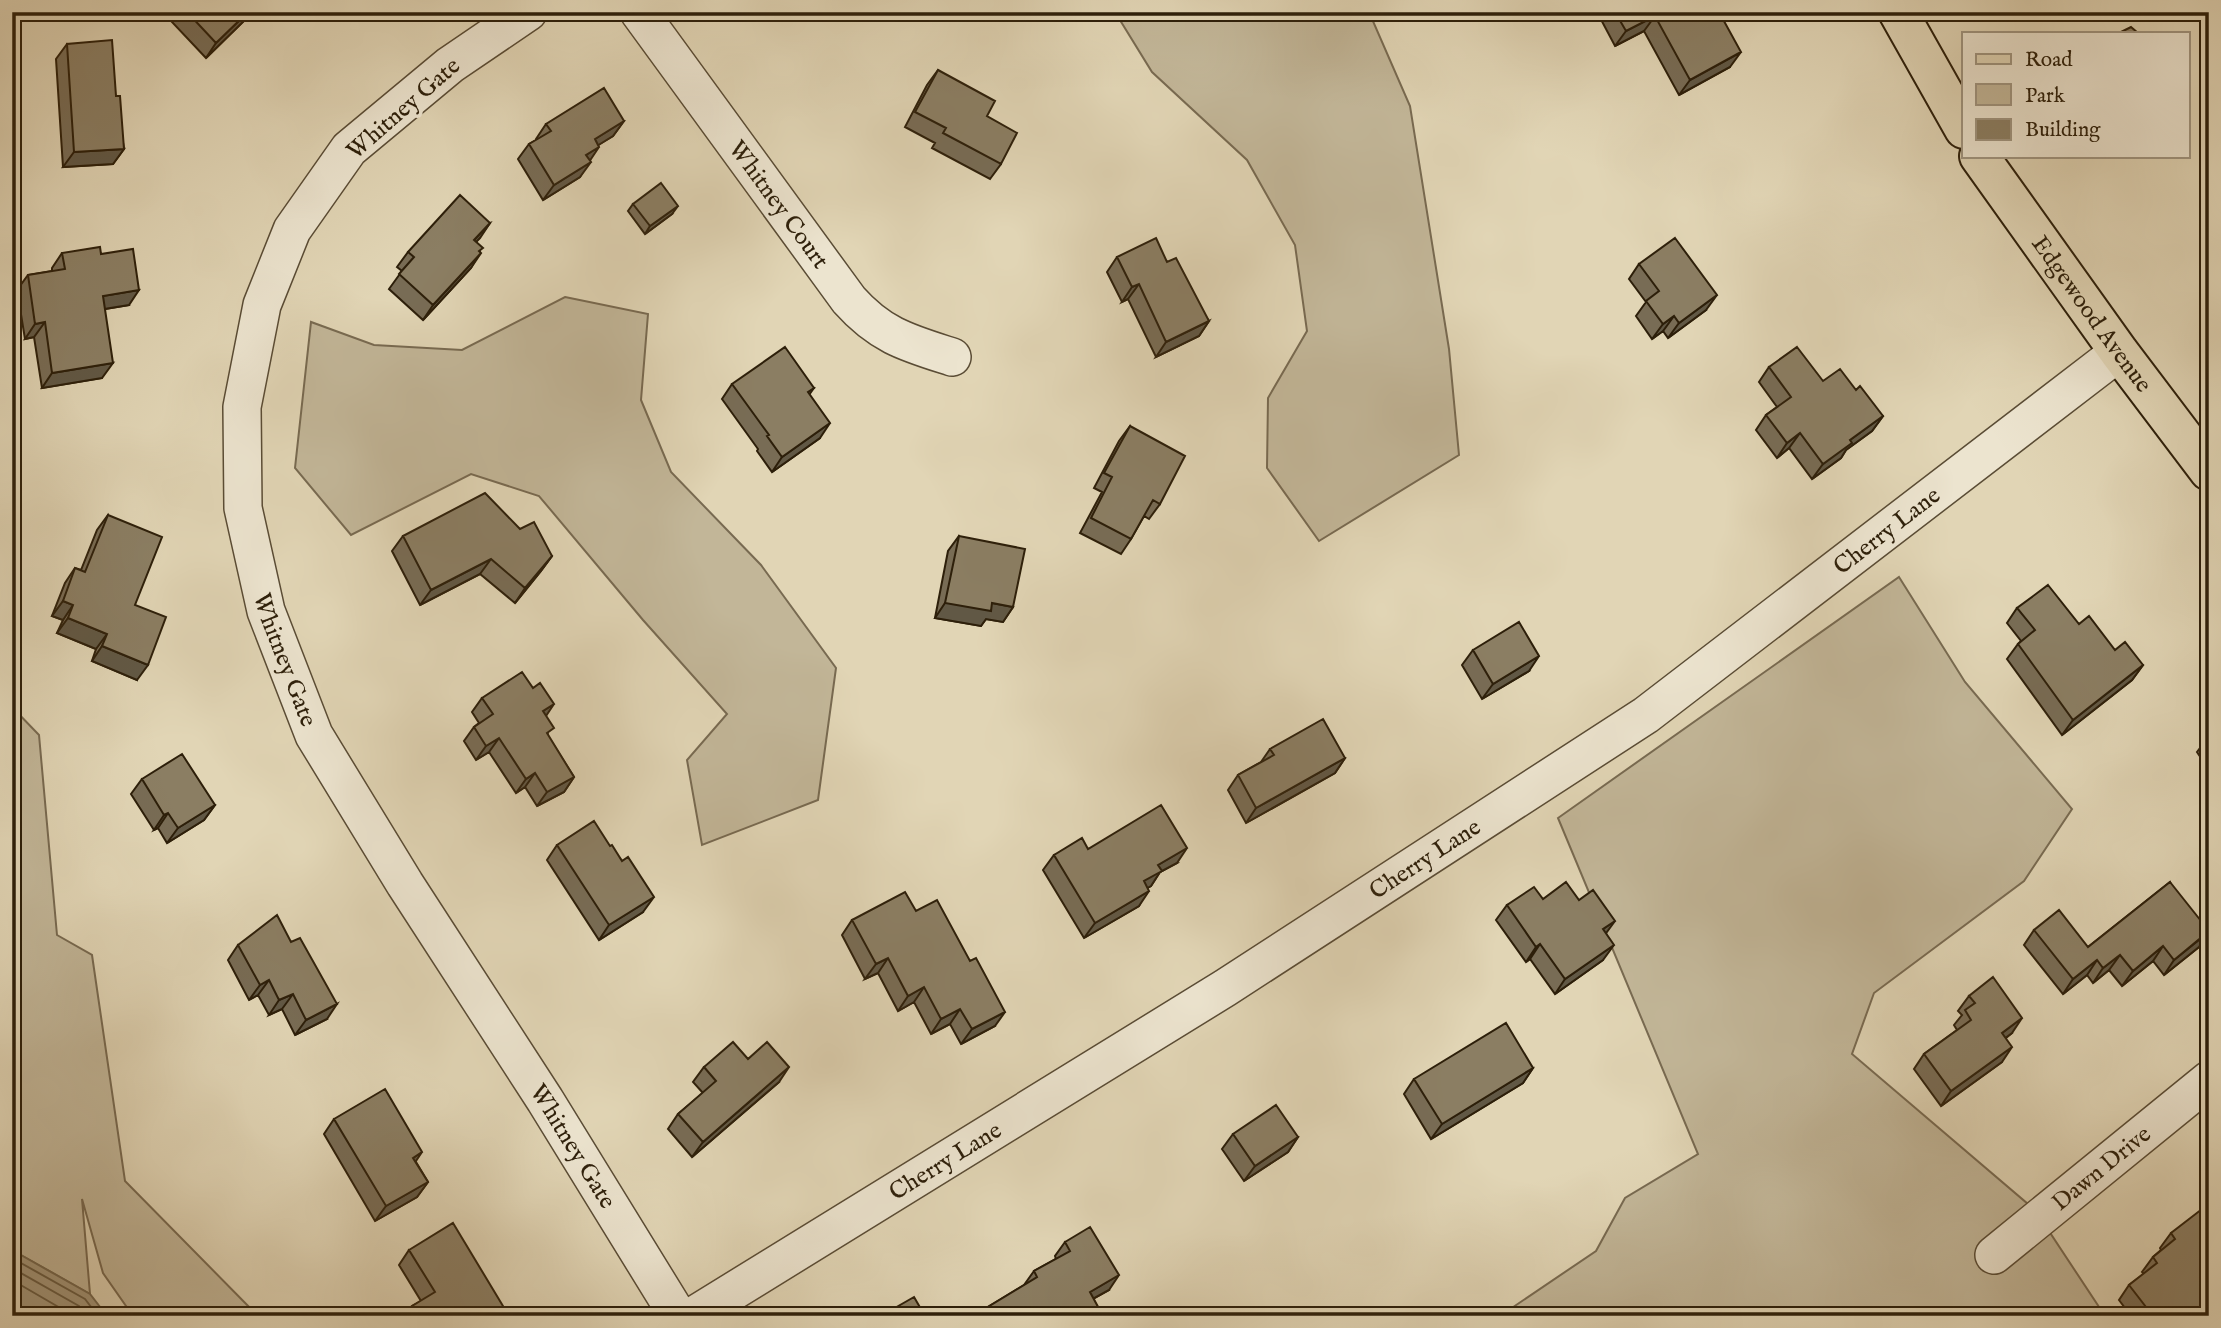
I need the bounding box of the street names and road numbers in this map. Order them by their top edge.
street label: Whitney Gate [341,51,467,167]
street label: Whitney Court [721,135,835,276]
street label: Edgewood Avenue [2024,230,2158,399]
street label: Cherry Lane [1828,481,1947,582]
street label: Whitney Gate [245,590,323,731]
street label: Cherry Lane [1364,812,1487,907]
street label: Whitney Gate [522,1079,622,1215]
street label: Cherry Lane [884,1115,1008,1208]
street label: Dawn Drive [2046,1119,2158,1219]

